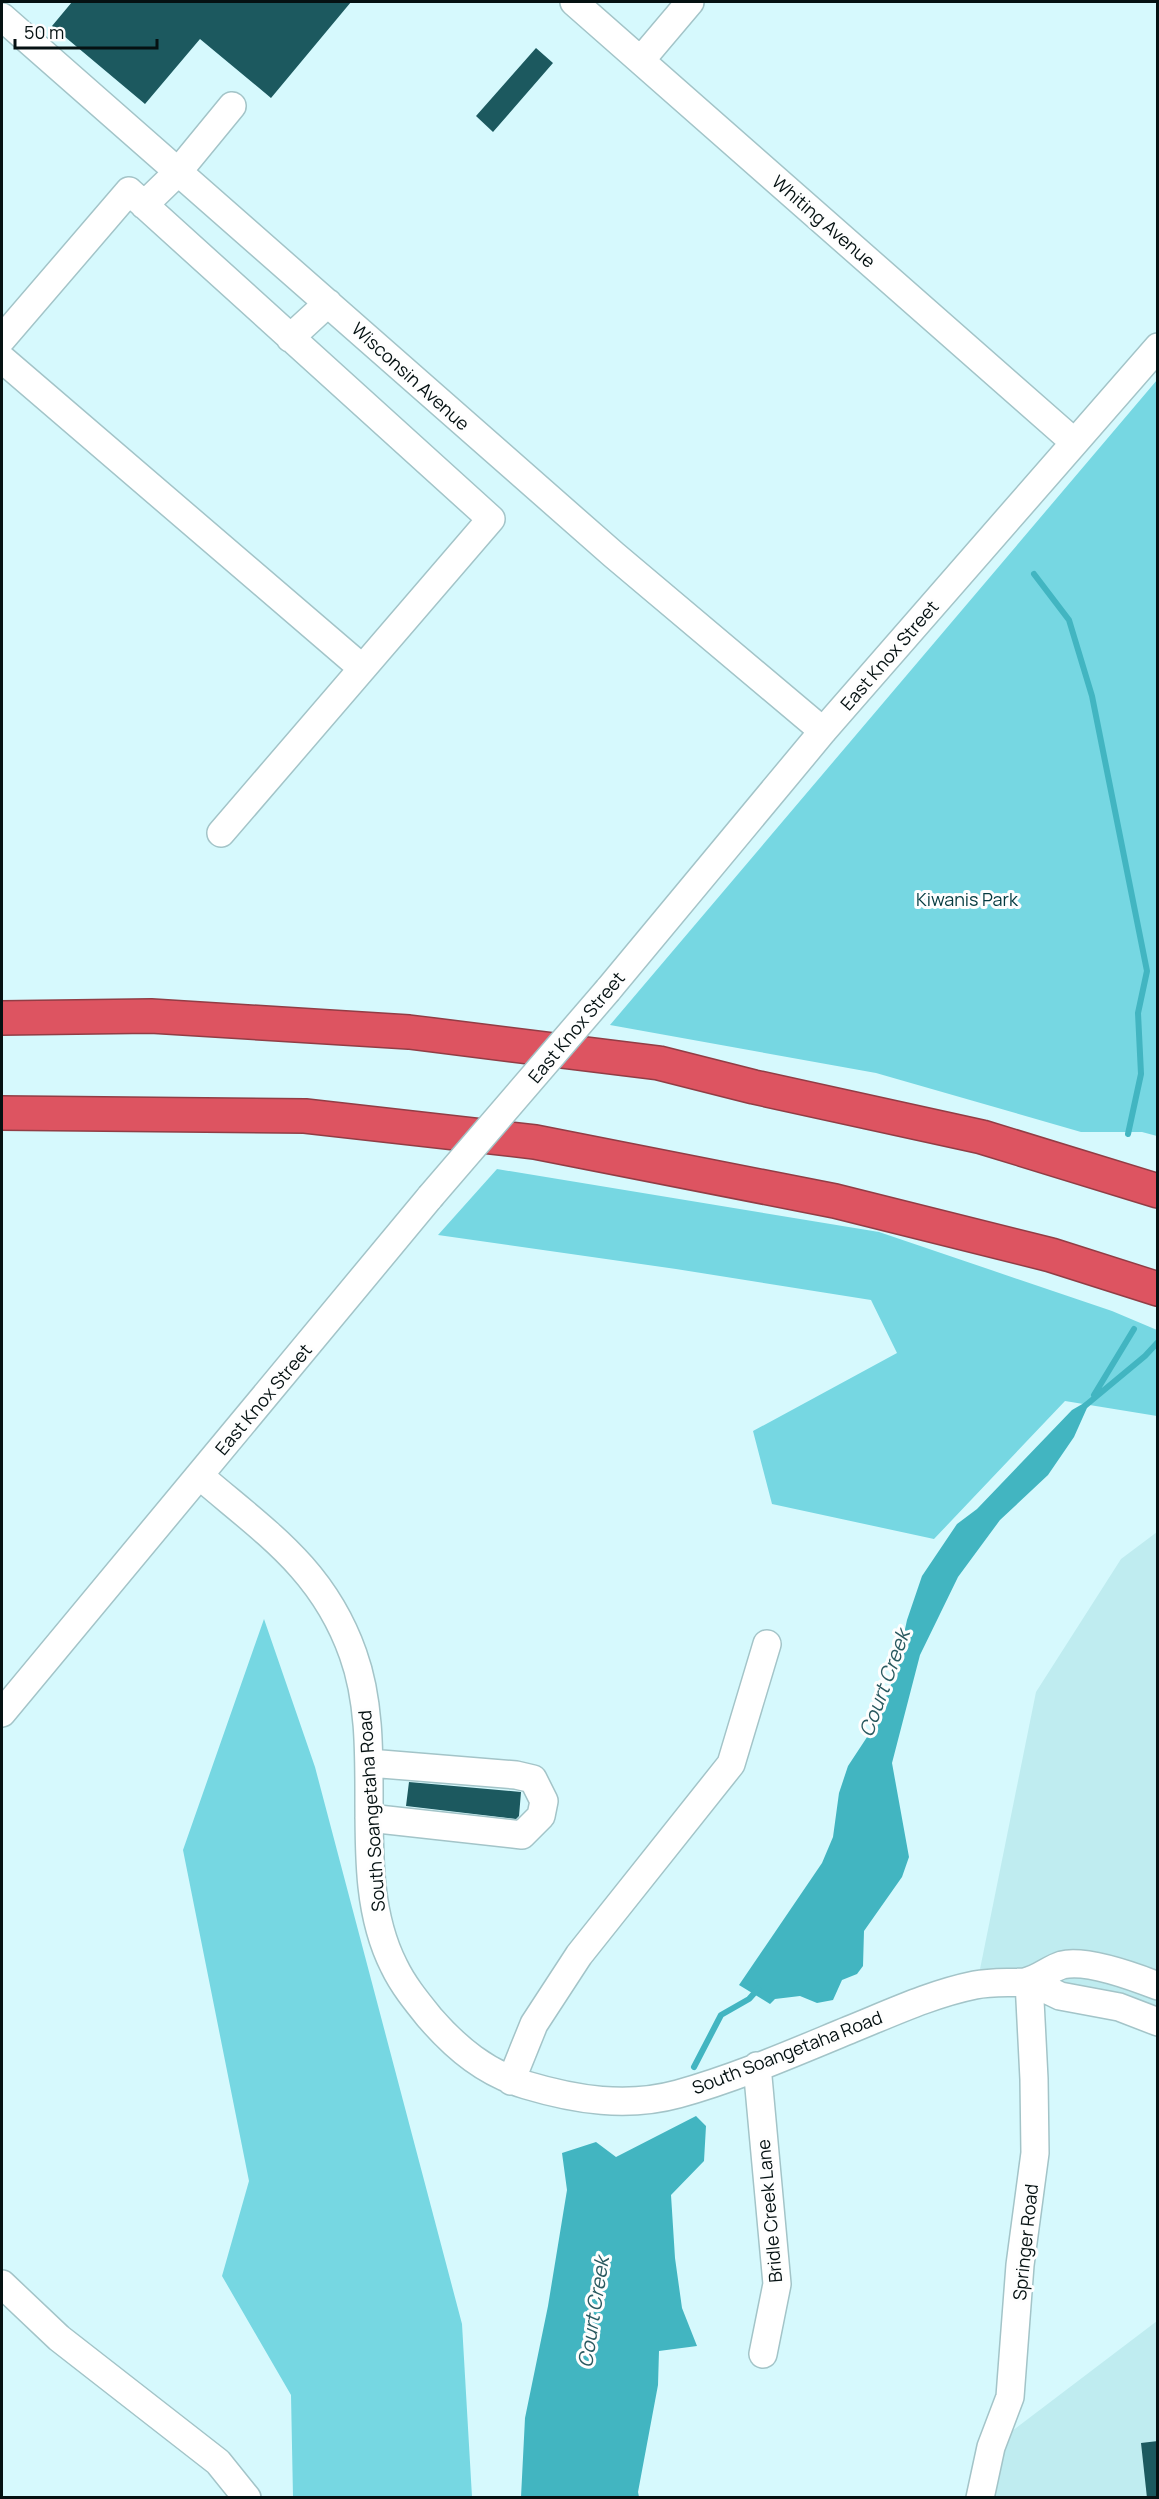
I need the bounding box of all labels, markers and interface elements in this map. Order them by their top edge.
scale bar [15,12,158,50]
text: 50 m [24,20,64,44]
street label: Whiting Avenue [767,169,881,273]
street label: Wisconsin Avenue [347,317,475,435]
street label: East Knox Street [835,595,943,715]
park label: Kiwanis Park [916,887,1019,911]
street label: East Knox Street [522,966,630,1088]
street label: East Knox Street [209,1338,317,1460]
water label: Court Creek [852,1623,917,1740]
street label: South Soangetaha Road [352,1710,390,1912]
street label: South Soangetaha Road [689,2005,885,2099]
street label: Bridle Creek Lane [751,2138,787,2284]
street label: Springer Road [1007,2183,1043,2301]
water label: Court Creek [571,2252,616,2369]

